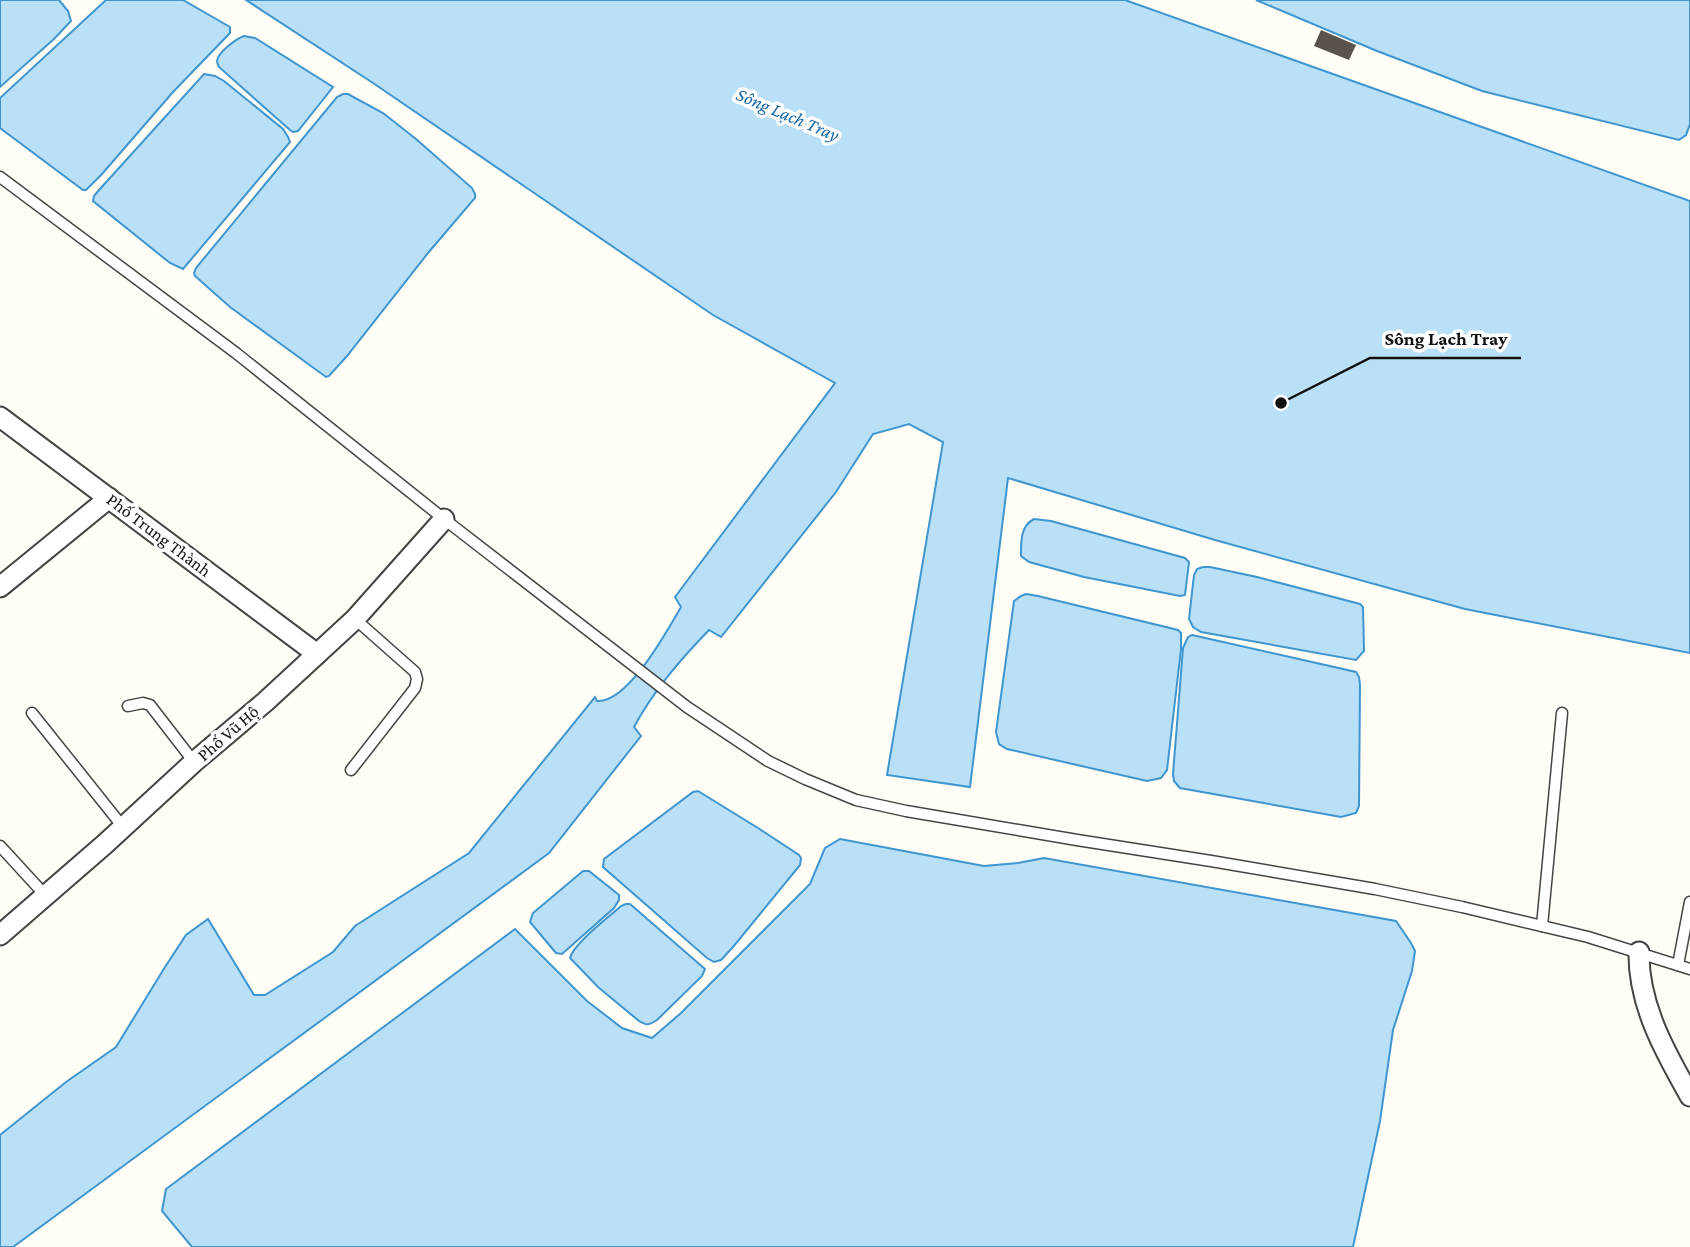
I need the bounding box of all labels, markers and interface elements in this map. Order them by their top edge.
water label: Sông Lạch Tray [733,83,842,146]
callout: Sông Lạch Tray [1370,318,1521,358]
text: Sông Lạch Tray [1384,328,1508,349]
street label: Phố Trung Thành [103,489,215,581]
street label: Phố Vũ Hộ [193,701,263,765]

